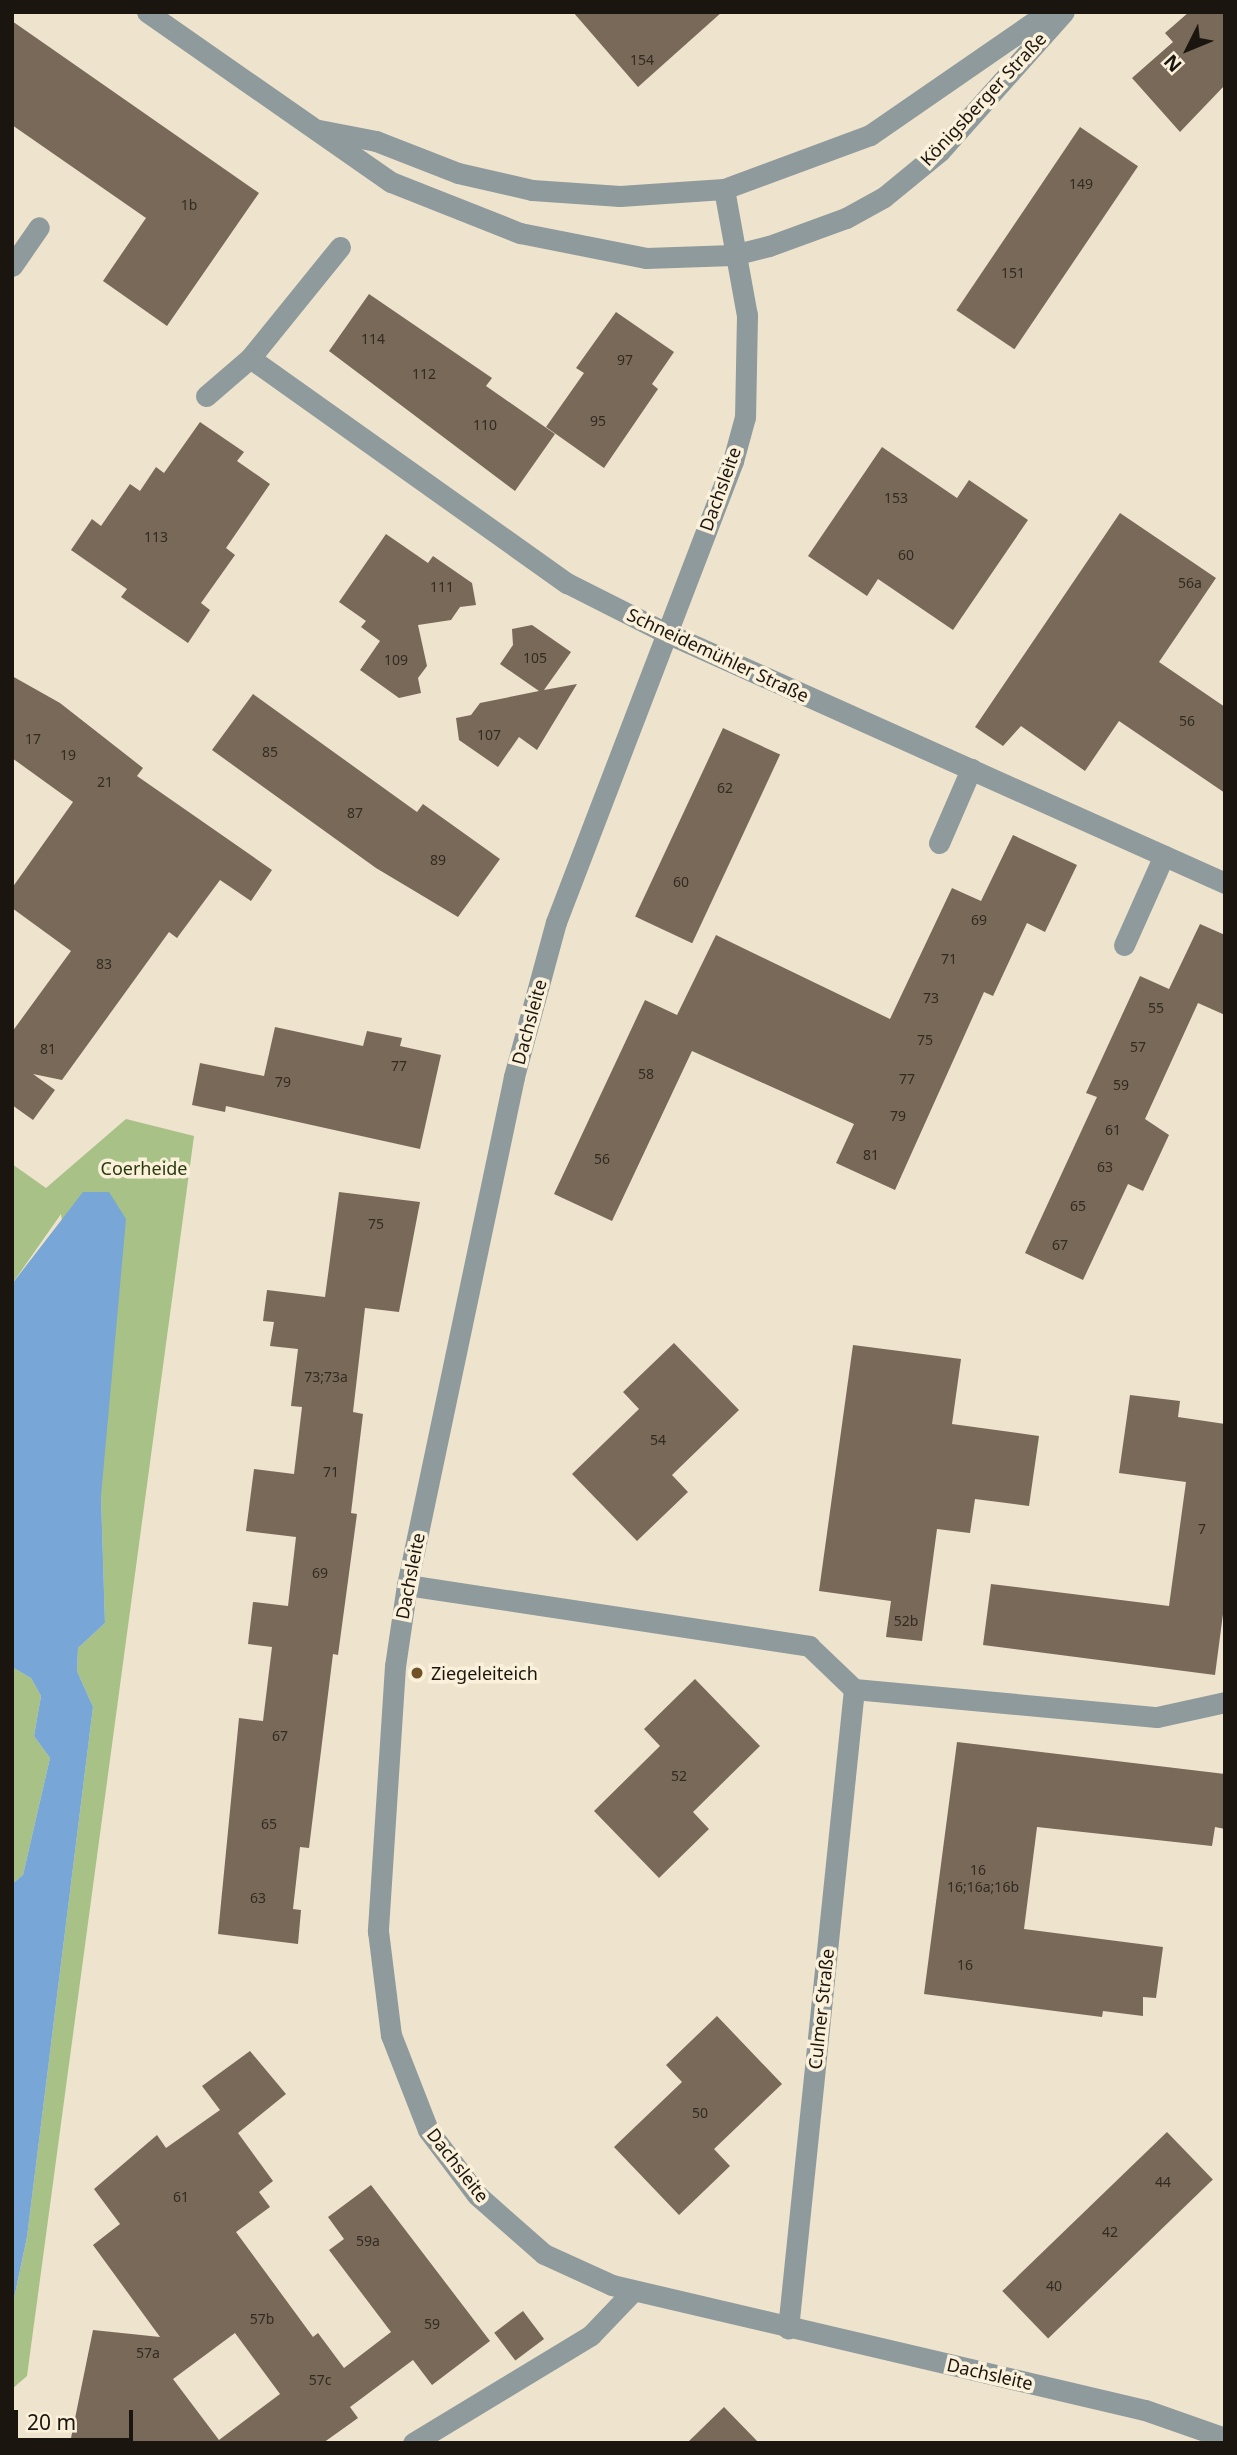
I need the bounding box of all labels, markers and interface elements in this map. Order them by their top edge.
north arrow [1153,14,1223,84]
street label: Königsberger Straße [916,28,1050,170]
text: N [1158,49,1187,78]
house number: 154 [630,52,654,68]
house number: 149 [1069,176,1093,192]
house number: 1b [181,197,197,213]
house number: 151 [1001,265,1025,281]
house number: 114 [361,331,385,347]
house number: 97 [617,352,633,368]
house number: 112 [412,366,436,382]
house number: 95 [590,413,606,429]
house number: 110 [473,417,497,433]
street label: Dachsleite [695,444,745,534]
house number: 153 [884,490,908,506]
house number: 113 [144,529,168,545]
house number: 60 [898,547,914,563]
house number: 56a [1178,575,1202,591]
house number: 111 [430,579,454,595]
street label: Schneidemühler Straße [624,603,812,707]
house number: 105 [523,650,547,666]
house number: 109 [384,652,408,668]
house number: 56 [1179,713,1195,729]
house number: 107 [477,727,501,743]
house number: 17 [25,731,41,747]
house number: 85 [262,744,278,760]
house number: 19 [60,747,76,763]
house number: 21 [97,774,113,790]
house number: 62 [717,780,733,796]
house number: 87 [347,805,363,821]
house number: 89 [430,852,446,868]
house number: 60 [673,874,689,890]
house number: 69 [971,912,987,928]
house number: 71 [941,951,957,967]
house number: 83 [96,956,112,972]
street label: Dachsleite [507,977,551,1067]
house number: 73 [923,990,939,1006]
house number: 55 [1148,1000,1164,1016]
house number: 75 [917,1032,933,1048]
house number: 57 [1130,1039,1146,1055]
house number: 81 [40,1041,56,1057]
house number: 77 [391,1058,407,1074]
house number: 58 [638,1066,654,1082]
house number: 77 [899,1071,915,1087]
house number: 79 [275,1074,291,1090]
house number: 59 [1113,1077,1129,1093]
house number: 79 [890,1108,906,1124]
house number: 61 [1105,1122,1121,1138]
house number: 81 [863,1147,879,1163]
house number: 56 [594,1151,610,1167]
park label: Coerheide [101,1157,187,1179]
house number: 63 [1097,1159,1113,1175]
house number: 65 [1070,1198,1086,1214]
house number: 75 [368,1216,384,1232]
house number: 67 [1052,1237,1068,1253]
house number: 73;73a [304,1369,348,1385]
house number: 54 [650,1432,666,1448]
house number: 71 [323,1464,339,1480]
house number: 7 [1198,1521,1206,1537]
street label: Dachsleite [391,1531,429,1621]
house number: 69 [312,1565,328,1581]
house number: 52b [894,1613,918,1629]
place label: Ziegeleiteich [431,1662,538,1684]
marker: Ziegeleiteich [409,1665,425,1681]
house number: 67 [272,1728,288,1744]
house number: 52 [671,1768,687,1784]
house number: 65 [261,1816,277,1832]
house number: 16 [970,1862,986,1878]
house number: 16;16a;16b [947,1879,1019,1895]
house number: 63 [250,1890,266,1906]
street label: Culmer Straße [804,1948,838,2070]
house number: 16 [957,1957,973,1973]
house number: 50 [692,2105,708,2121]
street label: Dachsleite [422,2124,494,2206]
house number: 44 [1155,2174,1171,2190]
house number: 61 [173,2189,189,2205]
house number: 42 [1102,2224,1118,2240]
house number: 59a [356,2233,380,2249]
house number: 40 [1046,2278,1062,2294]
house number: 57b [250,2311,274,2327]
house number: 59 [424,2316,440,2332]
house number: 57a [136,2345,160,2361]
street label: Dachsleite [945,2354,1035,2394]
house number: 57c [309,2372,331,2388]
scale bar [18,2396,136,2440]
text: 20 m [27,2408,76,2436]

